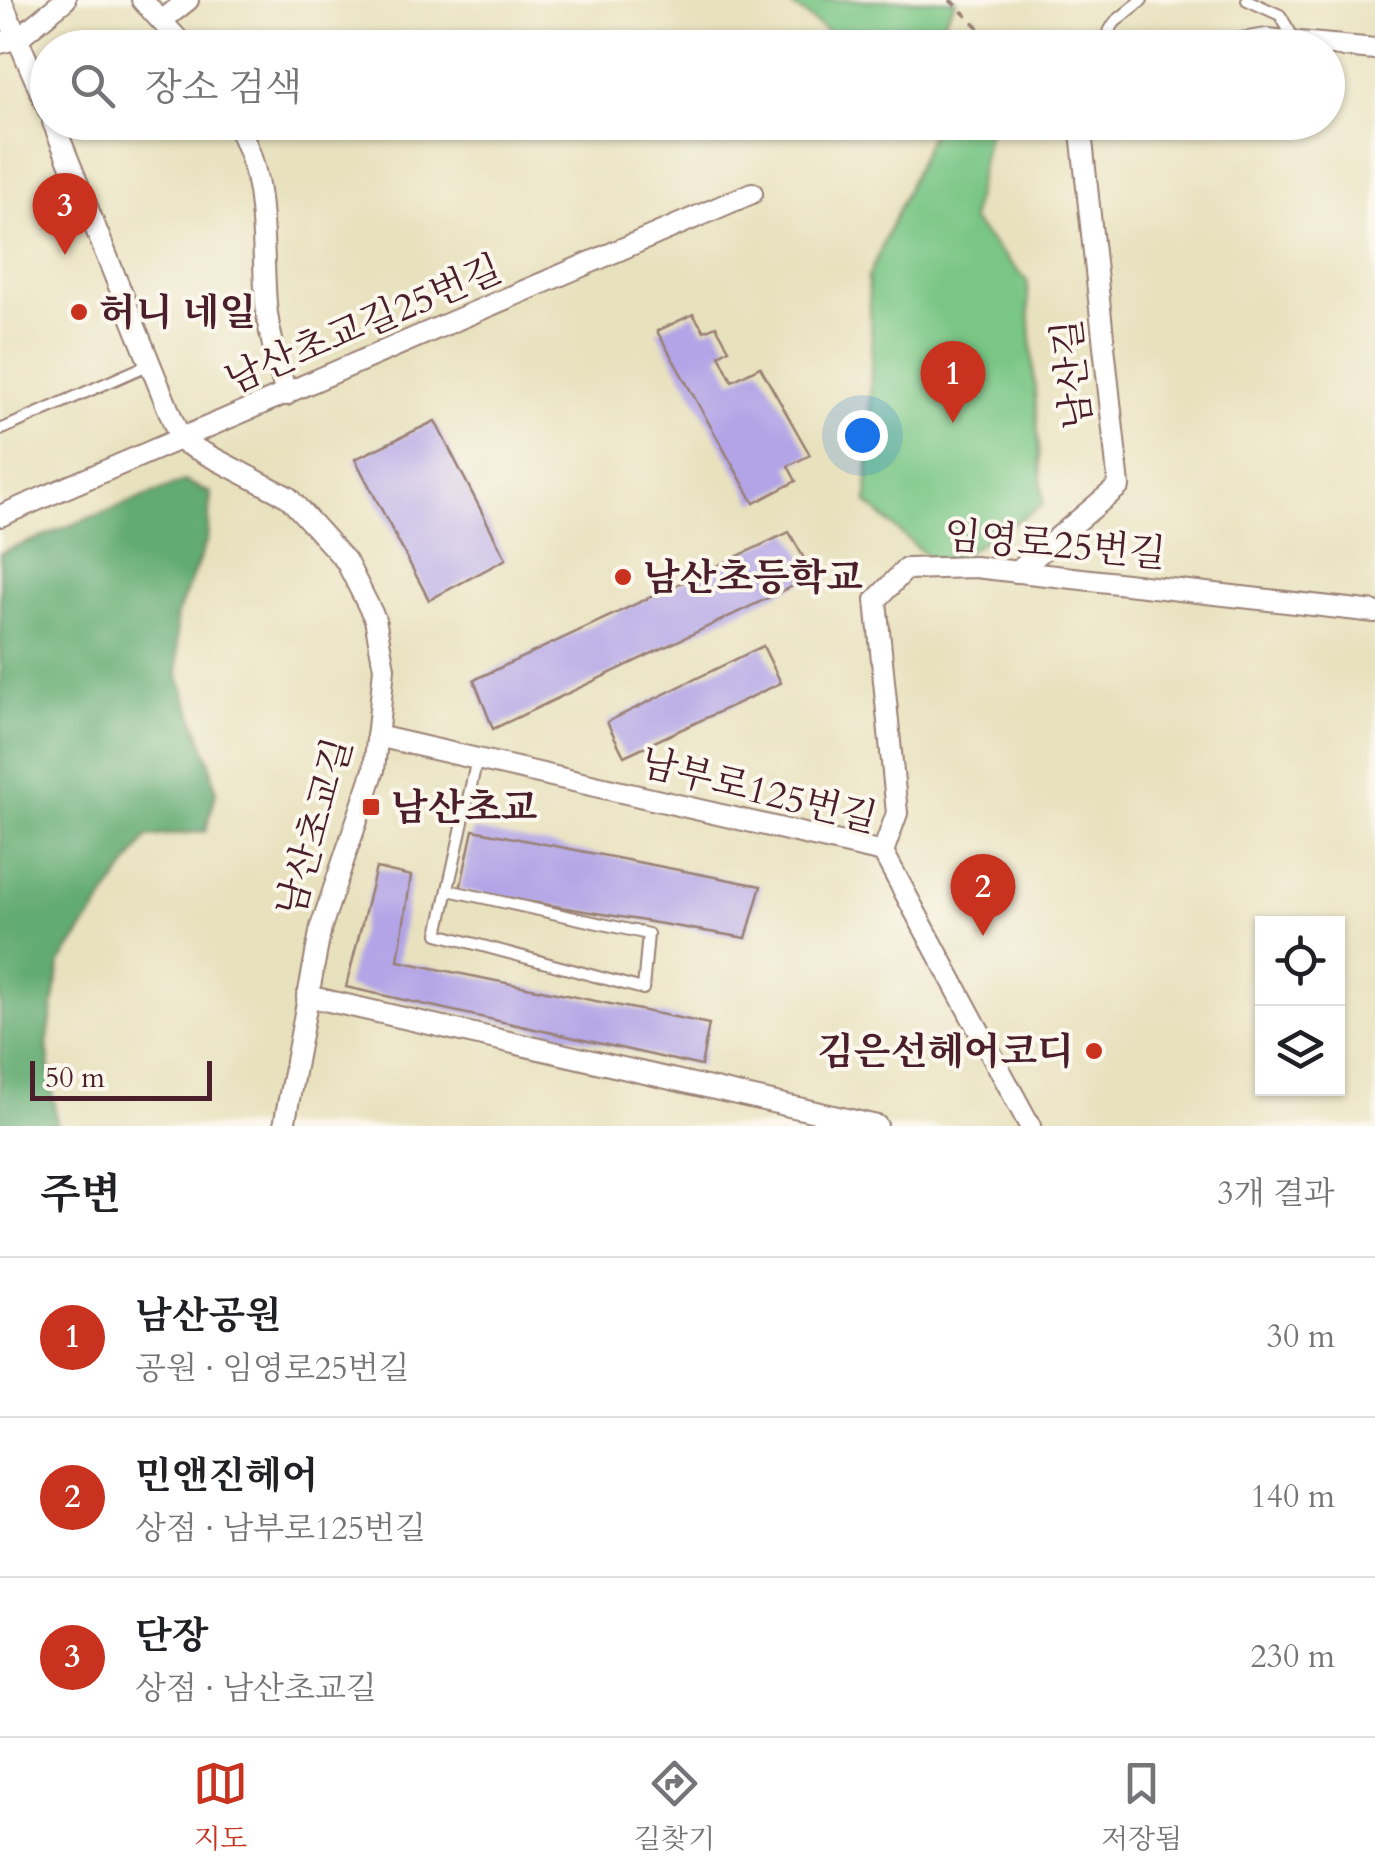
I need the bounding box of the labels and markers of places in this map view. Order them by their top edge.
pin: 3 [32,172,98,255]
place label: 허니 네일 [99,287,256,339]
marker: 허니 네일 [68,301,90,323]
pin: 1 [920,340,986,423]
place label: 남산초등학교 [643,552,863,604]
marker: 남산초등학교 [612,566,634,588]
place label: 남산초교 [391,782,538,834]
marker: 남산초교 [360,796,382,818]
pin: 2 [950,854,1016,936]
place label: 김은선헤어코디 [817,1026,1074,1078]
marker: 김은선헤어코디 [1083,1040,1105,1062]

